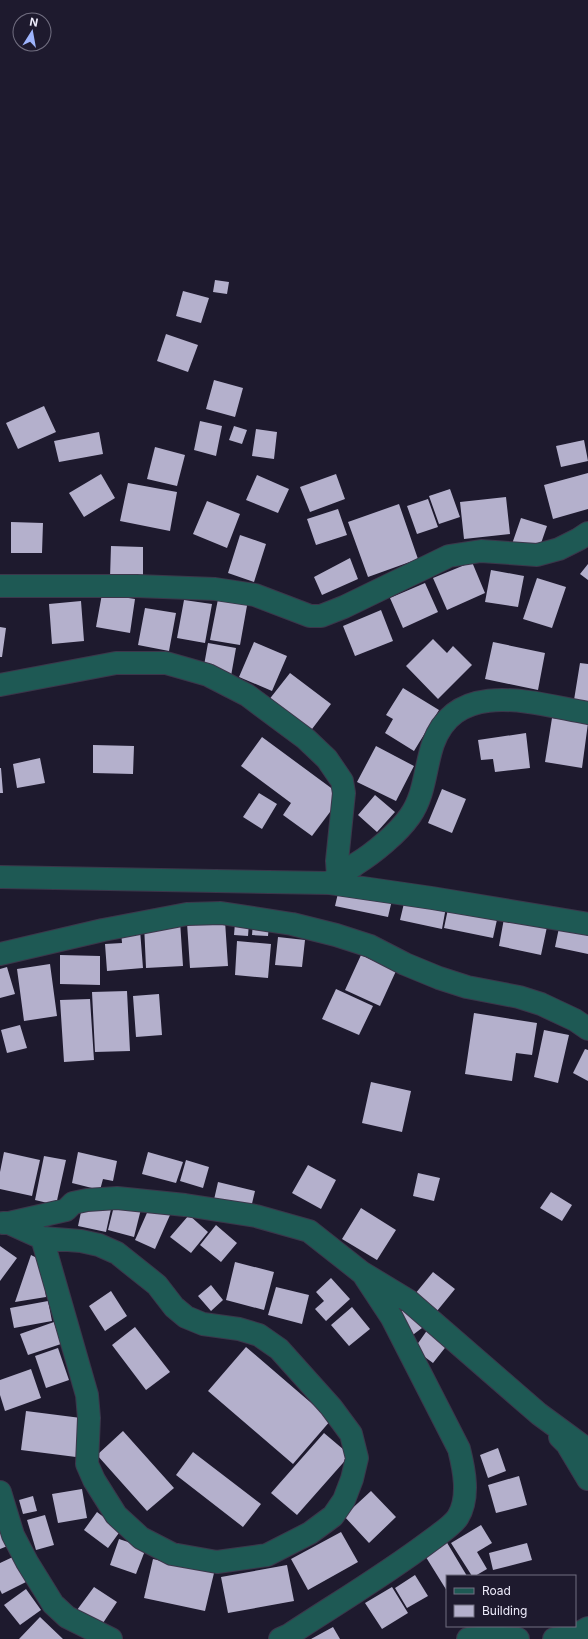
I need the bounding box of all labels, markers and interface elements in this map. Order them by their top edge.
north arrow [12,12,52,52]
text: N [28,15,39,30]
legend [446,1575,576,1627]
text: Road [482,1583,511,1598]
text: Building [482,1603,527,1618]

